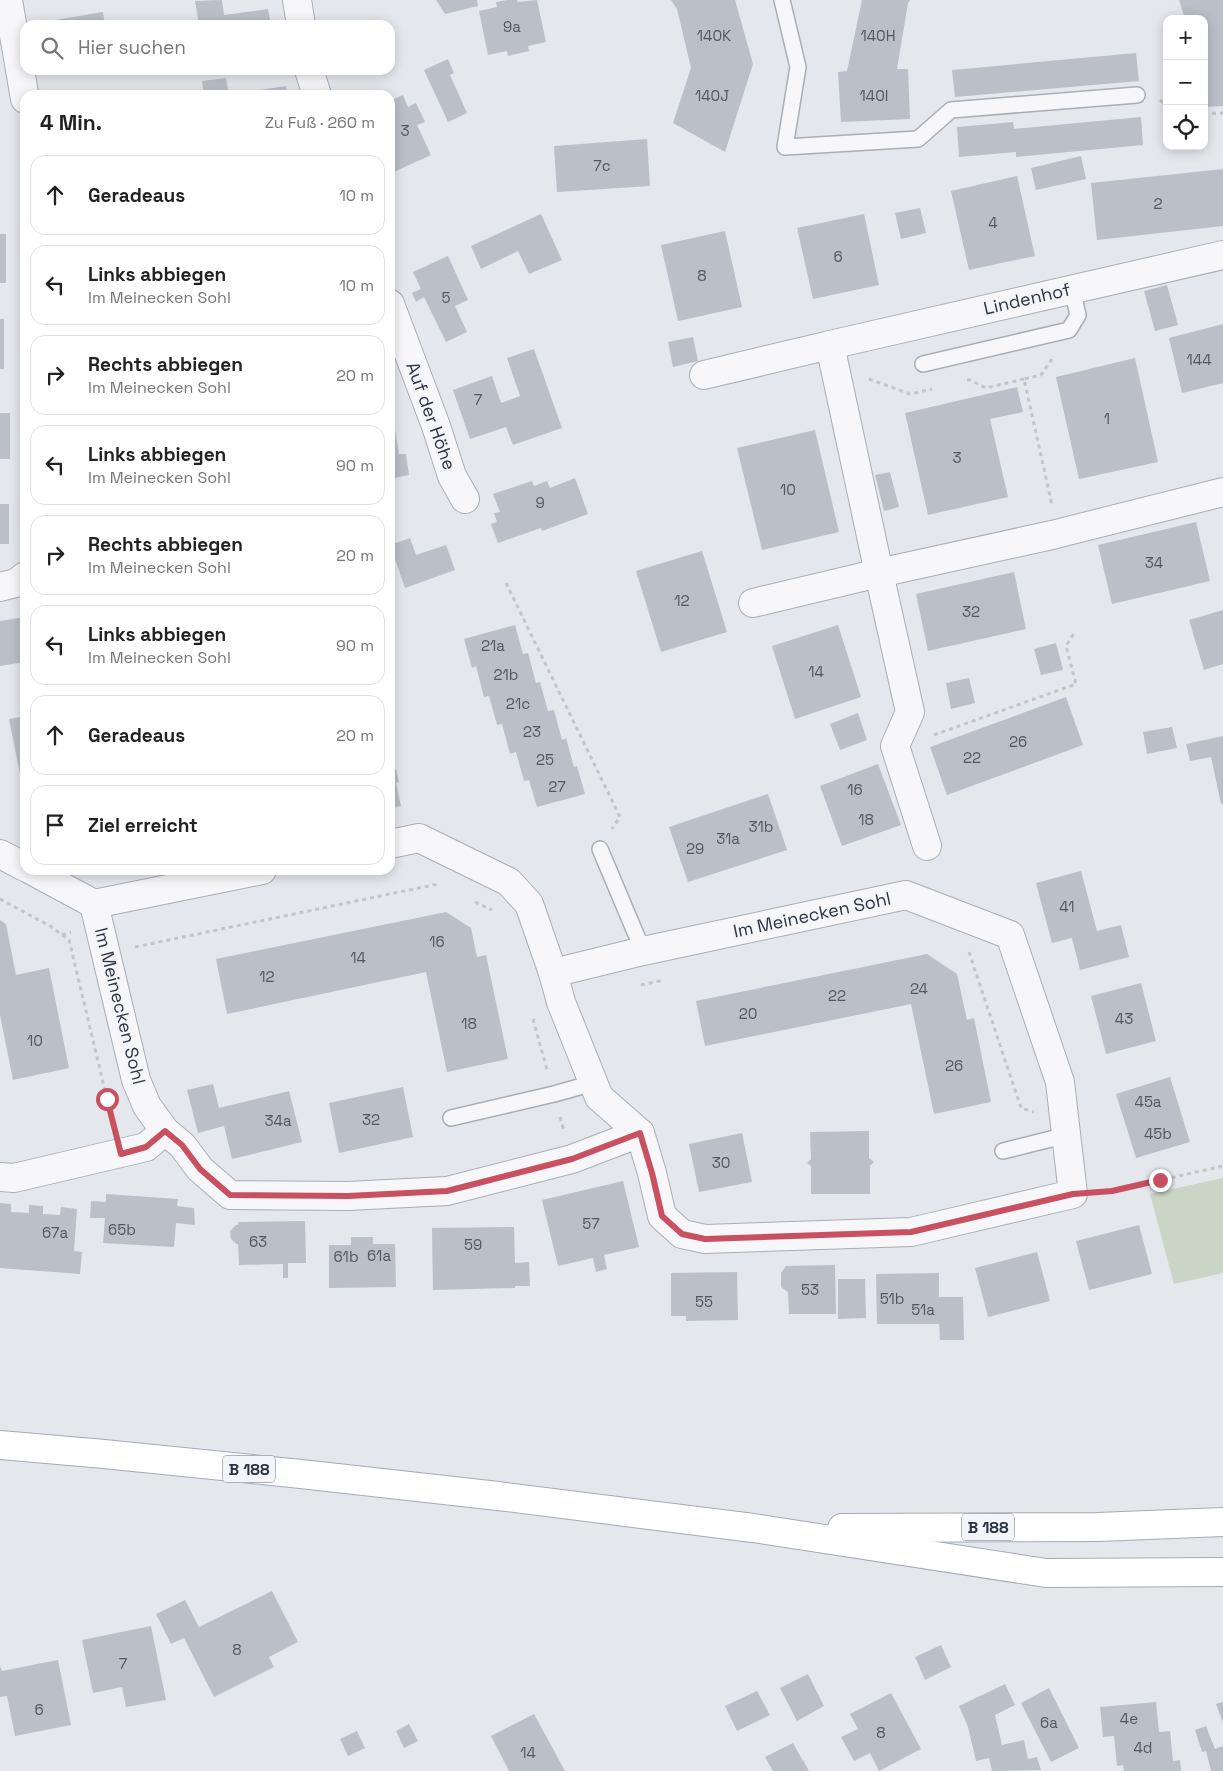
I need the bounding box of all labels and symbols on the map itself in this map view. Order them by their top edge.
house number: 9a [503,17,521,36]
house number: 140K [697,26,731,45]
house number: 140H [860,26,896,45]
house number: 140J [695,86,729,105]
house number: 140I [860,86,888,105]
house number: 3 [400,121,410,140]
house number: 7c [593,156,611,175]
house number: 2 [1153,194,1163,213]
house number: 4 [988,213,998,232]
house number: 6 [833,247,843,266]
house number: 8 [697,266,707,285]
street label: Lindenhof [981,277,1073,320]
house number: 5 [442,288,451,307]
house number: 144 [1186,350,1212,369]
street label: Auf der Höhe [401,359,462,473]
house number: 7 [474,390,482,409]
house number: 1 [1104,409,1110,428]
house number: 3 [952,448,962,467]
house number: 10 [780,480,796,499]
house number: 9 [535,493,545,512]
house number: 34 [1145,553,1163,572]
house number: 12 [674,591,690,610]
house number: 32 [962,602,980,621]
house number: 21a [481,636,505,655]
house number: 14 [808,662,824,681]
house number: 21b [494,665,518,684]
house number: 21c [506,694,530,713]
house number: 23 [523,722,541,741]
house number: 26 [1009,732,1027,751]
house number: 22 [963,748,981,767]
house number: 25 [536,750,554,769]
house number: 27 [548,777,566,796]
house number: 16 [847,780,863,799]
house number: 18 [858,810,874,829]
house number: 31b [749,817,773,836]
house number: 31a [716,829,740,848]
house number: 29 [686,839,704,858]
street label: Im Meinecken Sohl [731,887,893,942]
house number: 41 [1059,897,1075,916]
street label: Im Meinecken Sohl [90,925,151,1087]
house number: 16 [429,932,445,951]
house number: 14 [350,948,366,967]
house number: 12 [259,967,275,986]
house number: 24 [910,979,928,998]
house number: 22 [828,986,846,1005]
house number: 20 [739,1004,757,1023]
house number: 43 [1115,1009,1133,1028]
house number: 18 [461,1014,477,1033]
house number: 10 [27,1031,43,1050]
house number: 26 [945,1056,963,1075]
route start [96,1088,119,1111]
house number: 45a [1135,1092,1162,1111]
house number: 32 [362,1110,380,1129]
house number: 34a [264,1111,292,1130]
house number: 45b [1144,1124,1172,1143]
house number: 30 [712,1153,730,1172]
route end [1149,1169,1172,1192]
house number: 57 [582,1214,600,1233]
house number: 65b [108,1220,136,1239]
house number: 67a [42,1223,68,1242]
house number: 63 [249,1232,267,1251]
house number: 59 [464,1235,482,1254]
house number: 61a [367,1246,391,1265]
house number: 61b [333,1247,359,1266]
house number: 53 [801,1280,819,1299]
house number: 51b [880,1289,904,1308]
house number: 55 [695,1292,713,1311]
house number: 51a [911,1300,935,1319]
road number: B 188 [223,1456,275,1482]
road number: B 188 [962,1514,1014,1540]
house number: 8 [232,1640,242,1659]
house number: 7 [119,1654,127,1673]
house number: 6 [34,1700,44,1719]
house number: 4e [1120,1709,1138,1728]
house number: 6a [1040,1713,1058,1732]
house number: 8 [876,1723,886,1742]
house number: 4d [1133,1738,1153,1757]
house number: 14 [520,1743,536,1762]

